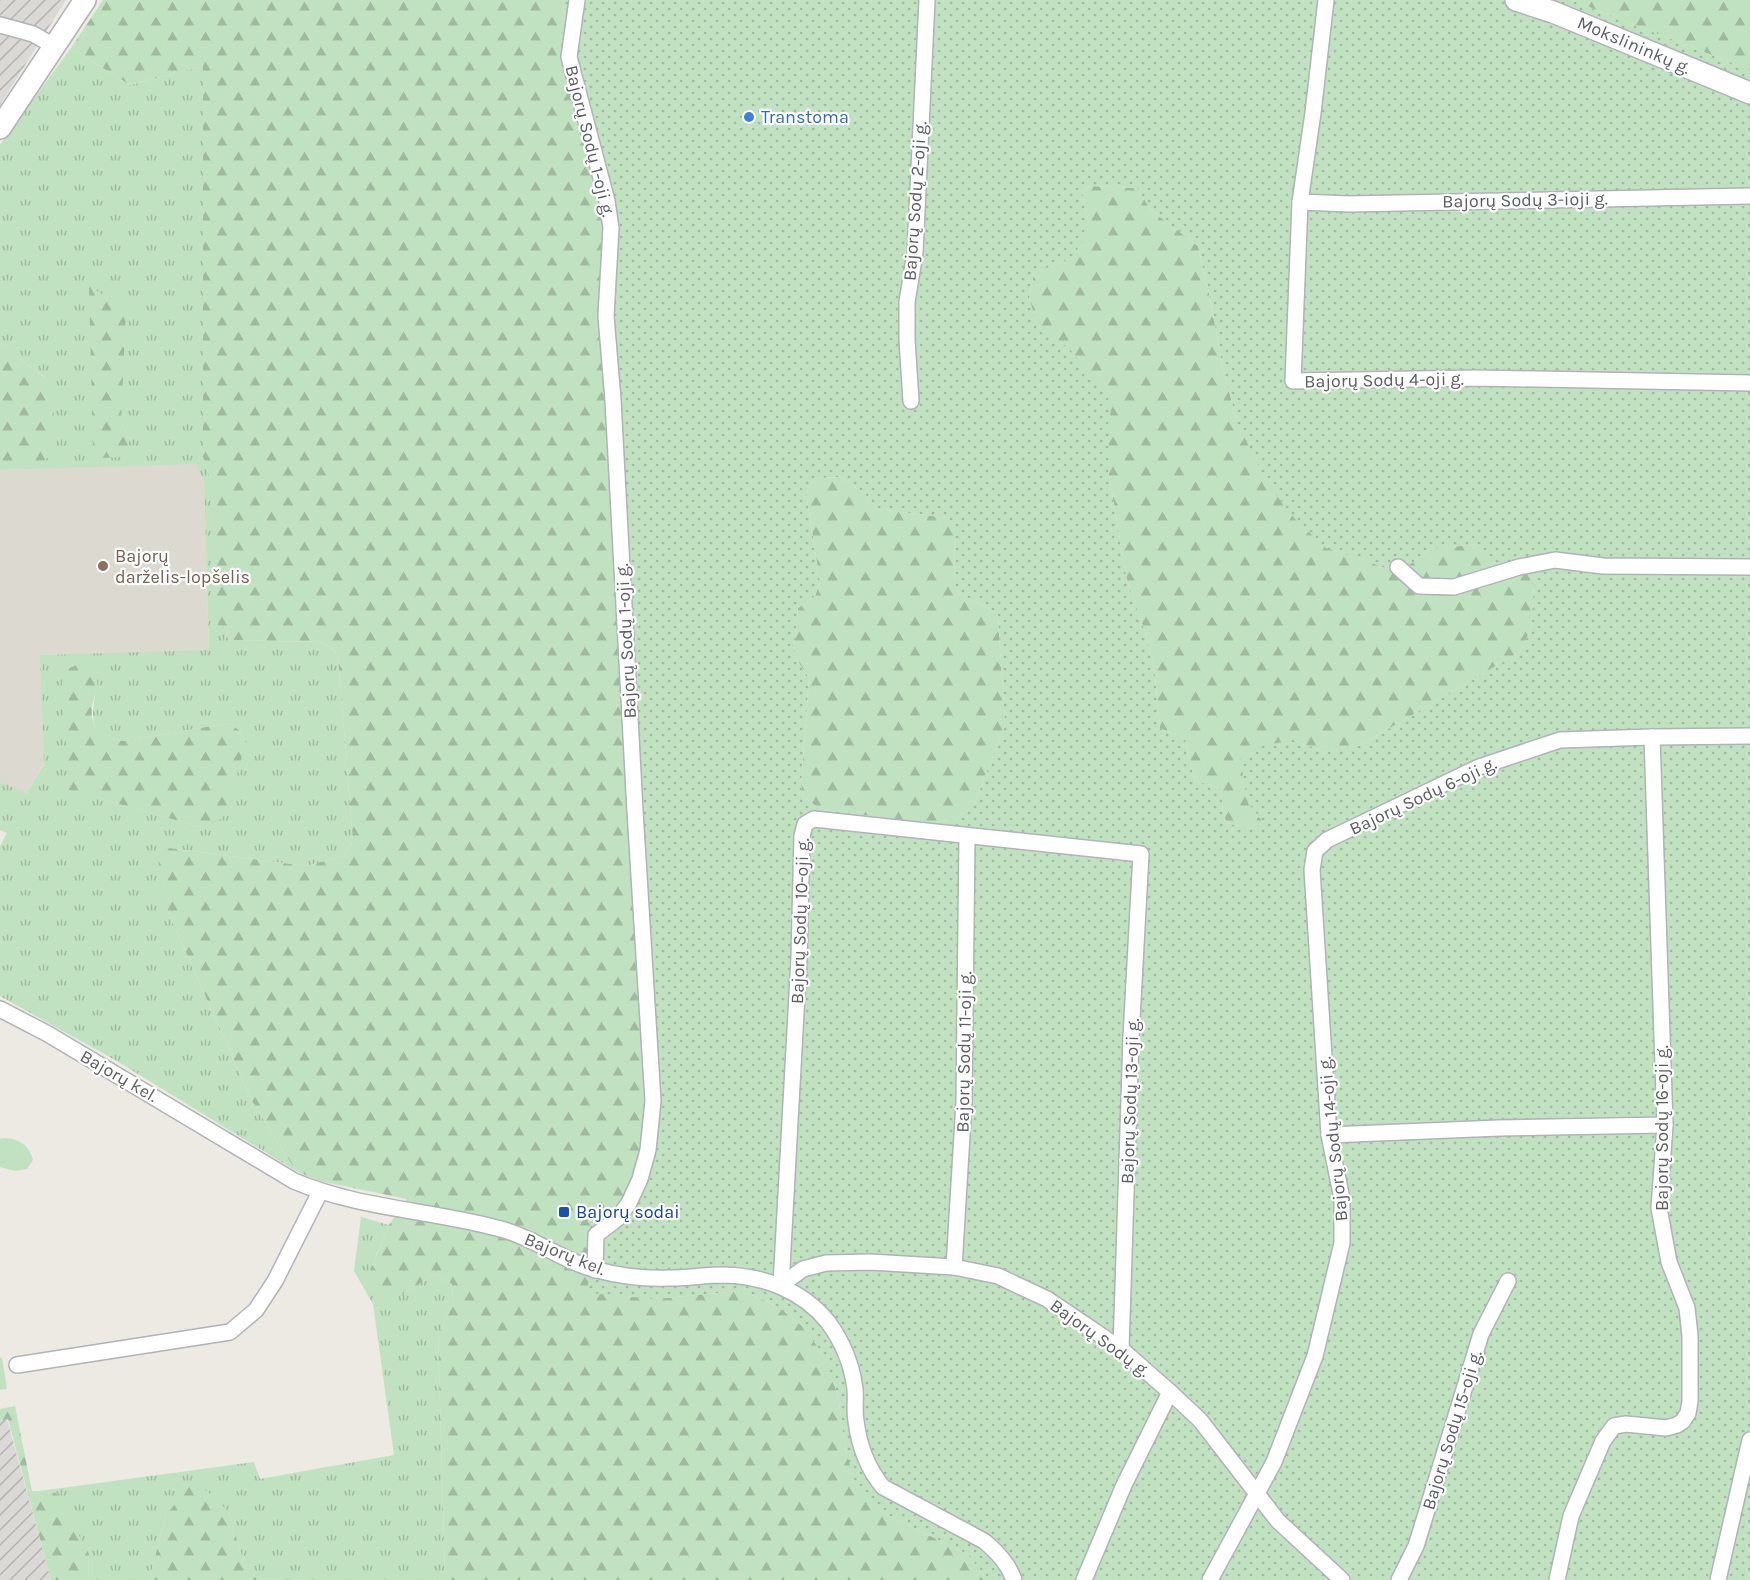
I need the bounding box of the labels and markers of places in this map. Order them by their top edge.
place label: Transtoma [761,106,849,128]
marker: Transtoma [742,110,756,124]
place label: Bajorų darželis-lopšelis [115,545,250,588]
marker: Bajorų darželis-lopšelis [96,559,110,573]
place label: Bajorų sodai [576,1201,680,1223]
marker: Bajorų sodai [557,1205,571,1219]

